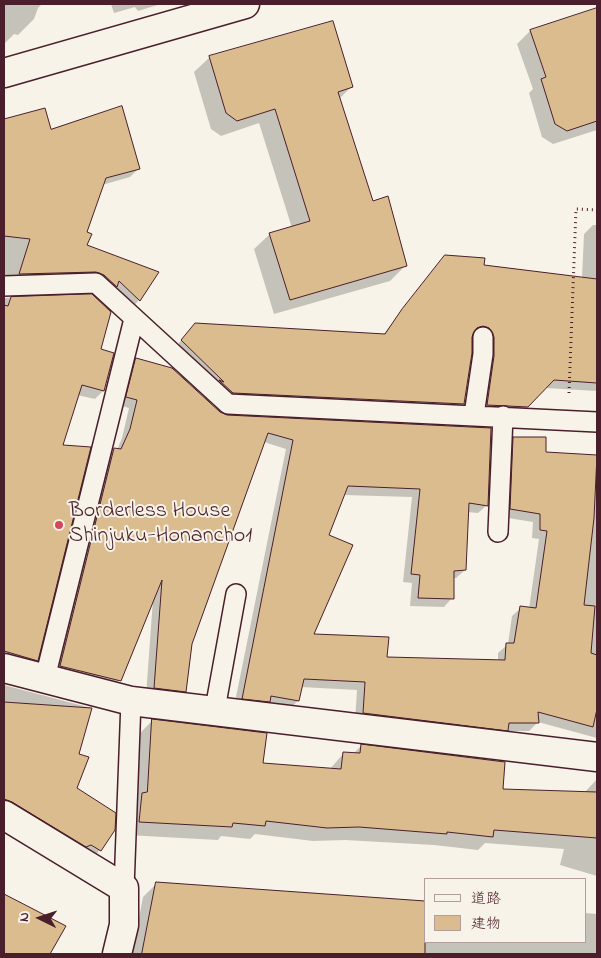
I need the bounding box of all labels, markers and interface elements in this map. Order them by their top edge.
place label: Borderless House Shinjuku-Honancho1 [69,499,252,550]
marker: Borderless House Shinjuku-Honancho1 [53,519,65,531]
legend [424,878,586,943]
text: 道路 [471,888,501,910]
north arrow [15,893,65,943]
text: N [14,911,35,922]
text: 建物 [471,913,501,935]

